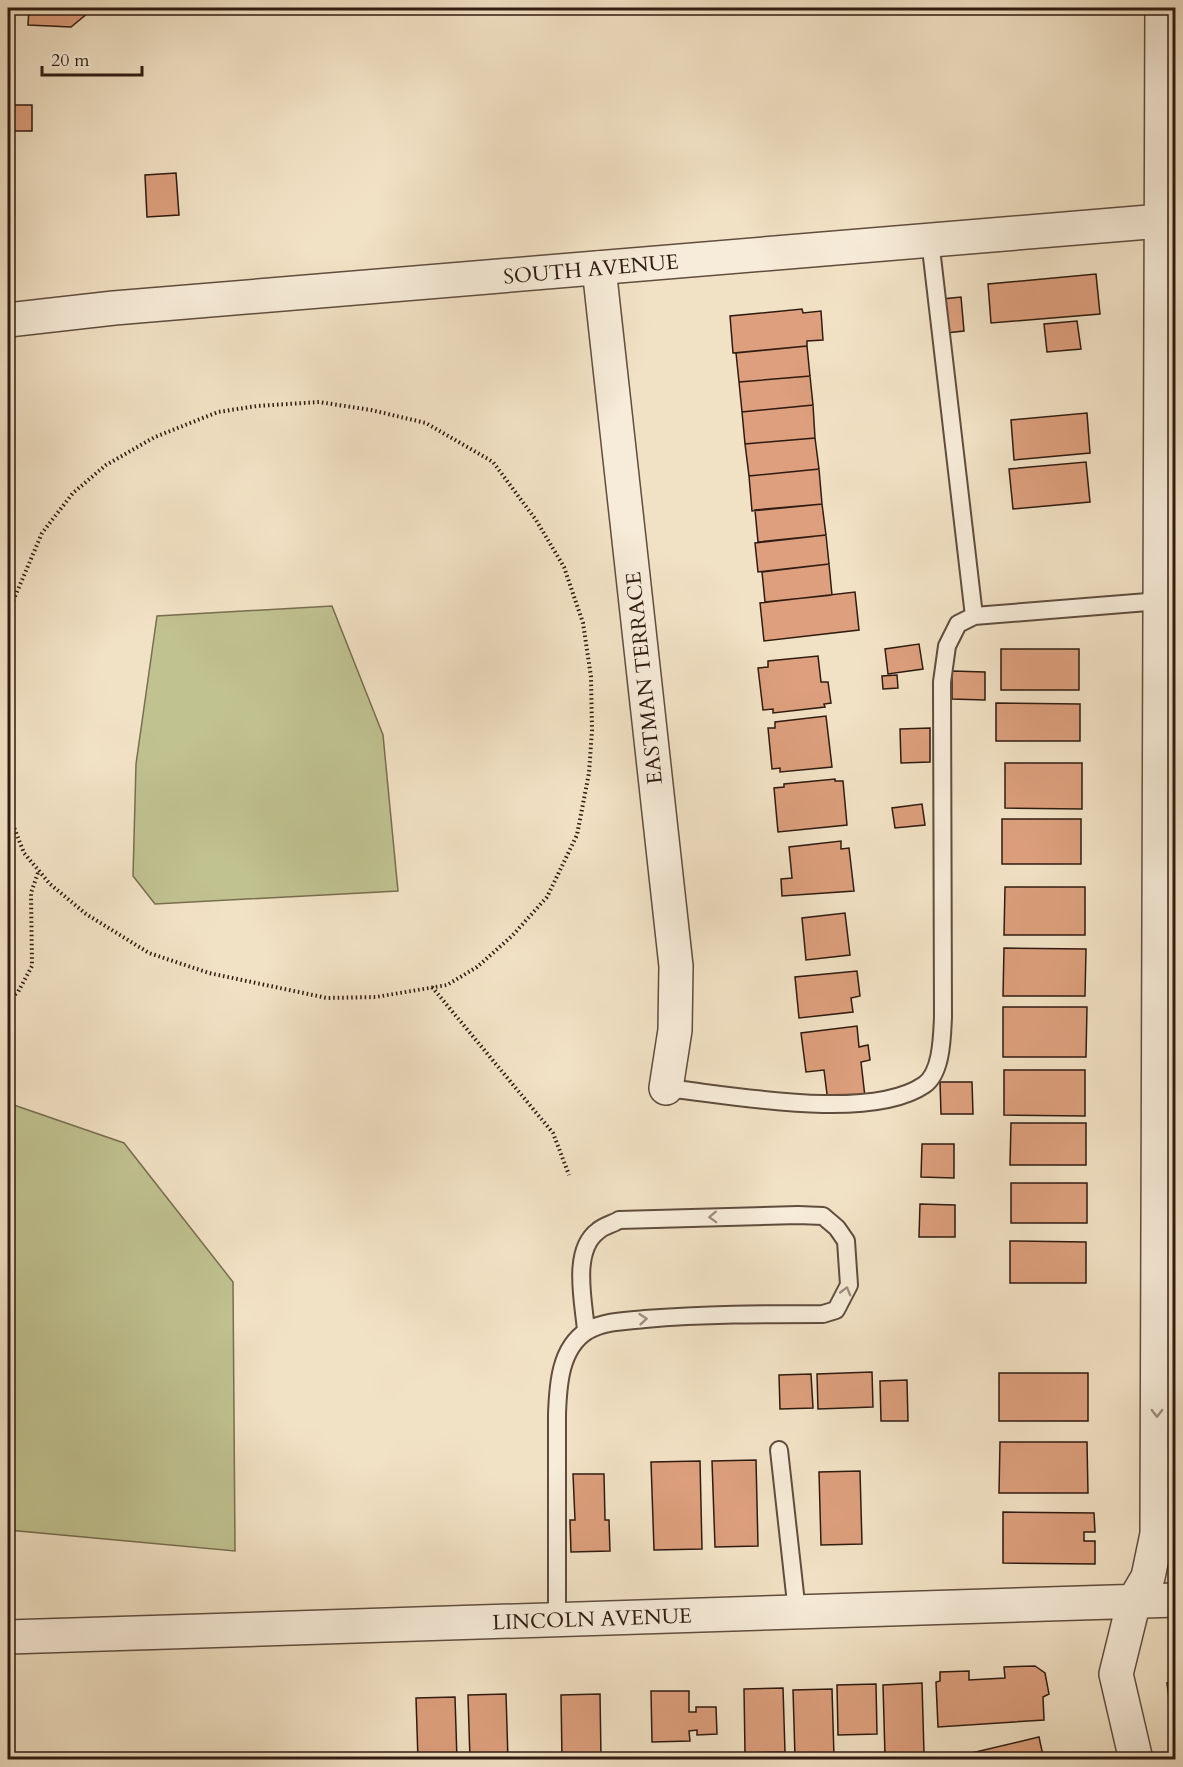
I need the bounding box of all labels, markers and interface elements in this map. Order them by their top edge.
scale bar [42,39,142,77]
text: 20 m [51,48,90,73]
street label: SOUTH AVENUE [502,247,680,292]
street label: EASTMAN TERRACE [619,570,670,786]
one-way arrow [708,1211,717,1224]
one-way arrow [839,1286,851,1297]
one-way arrow [639,1313,648,1326]
one-way arrow [1151,1409,1163,1418]
street label: LINCOLN AVENUE [492,1602,692,1637]

